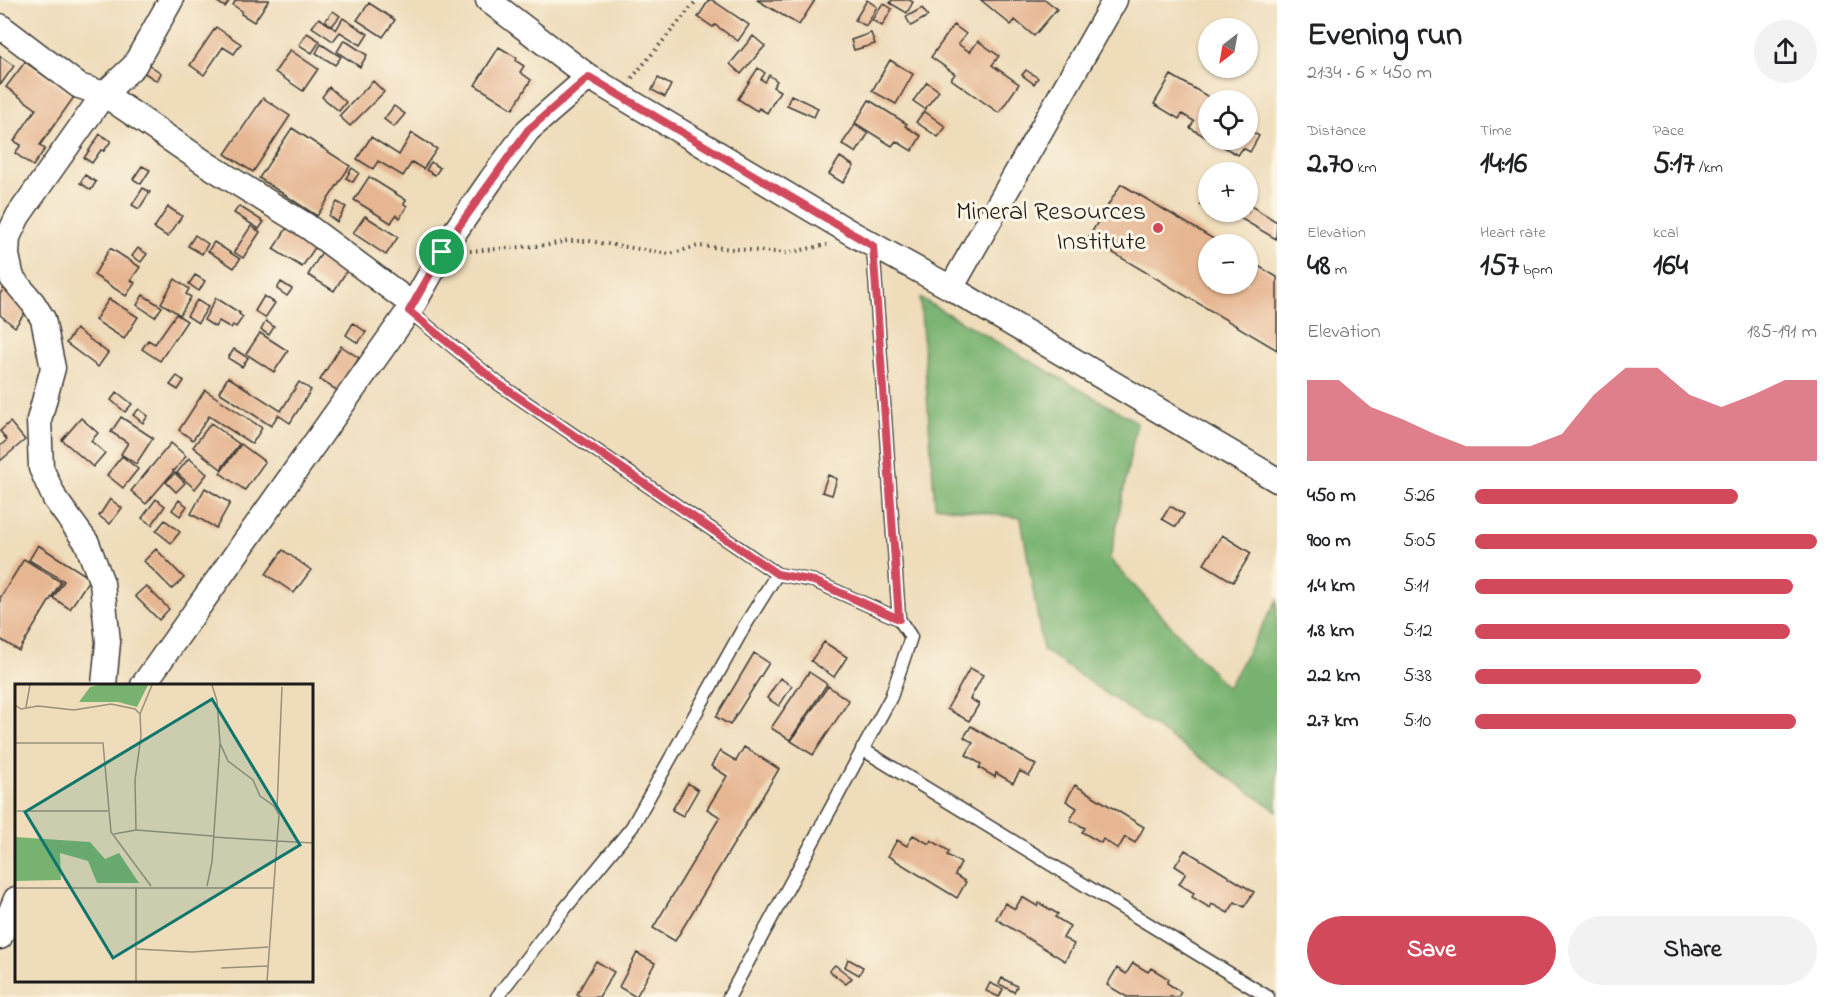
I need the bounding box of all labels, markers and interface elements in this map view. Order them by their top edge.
text: Evening run [1307,12,1462,60]
north arrow [1198,18,1258,78]
map controls [1198,18,1258,294]
button: share [1754,20,1817,83]
text: 21:34 · 6 × 450 m [1307,59,1432,88]
button: locate [1198,90,1258,150]
text: Distance [1307,119,1366,143]
text: Time [1480,119,1512,143]
text: Pace [1653,119,1684,143]
text: 2.70 [1307,143,1353,187]
text: 14:16 [1480,143,1527,187]
text: 5:17 [1653,143,1695,187]
text: km [1353,156,1377,180]
text: /km [1695,156,1723,180]
button: + [1198,162,1258,222]
place label: Mineral Resources Institute [956,194,1146,262]
marker: Mineral Resources Institute [1151,221,1165,235]
text: Elevation [1307,221,1366,245]
text: Heart rate [1480,221,1546,245]
text: kcal [1653,221,1678,245]
pin [416,226,467,277]
button: − [1198,234,1258,294]
icon: arrive [425,235,458,268]
text: 48 [1307,245,1331,289]
text: 157 [1480,245,1519,289]
text: 164 [1653,245,1688,289]
text: m [1331,258,1347,282]
text: bpm [1519,258,1553,282]
text: Elevation [1307,318,1381,347]
text: 185–191 m [1747,318,1817,347]
text: 450 m [1307,482,1356,511]
text: 5:26 [1403,482,1435,511]
text: 900 m [1307,527,1351,556]
text: 5:05 [1403,527,1436,556]
text: 1.4 km [1307,572,1355,601]
text: 5:11 [1403,572,1429,601]
text: 1.8 km [1307,617,1354,646]
text: 5:12 [1403,617,1432,646]
text: 2.2 km [1307,662,1360,691]
text: 5:38 [1403,662,1432,691]
inset map [15,684,314,982]
text: 2.7 km [1307,707,1359,736]
text: 5:10 [1403,707,1431,736]
button: Save [1307,916,1556,985]
button: Share [1568,916,1817,985]

